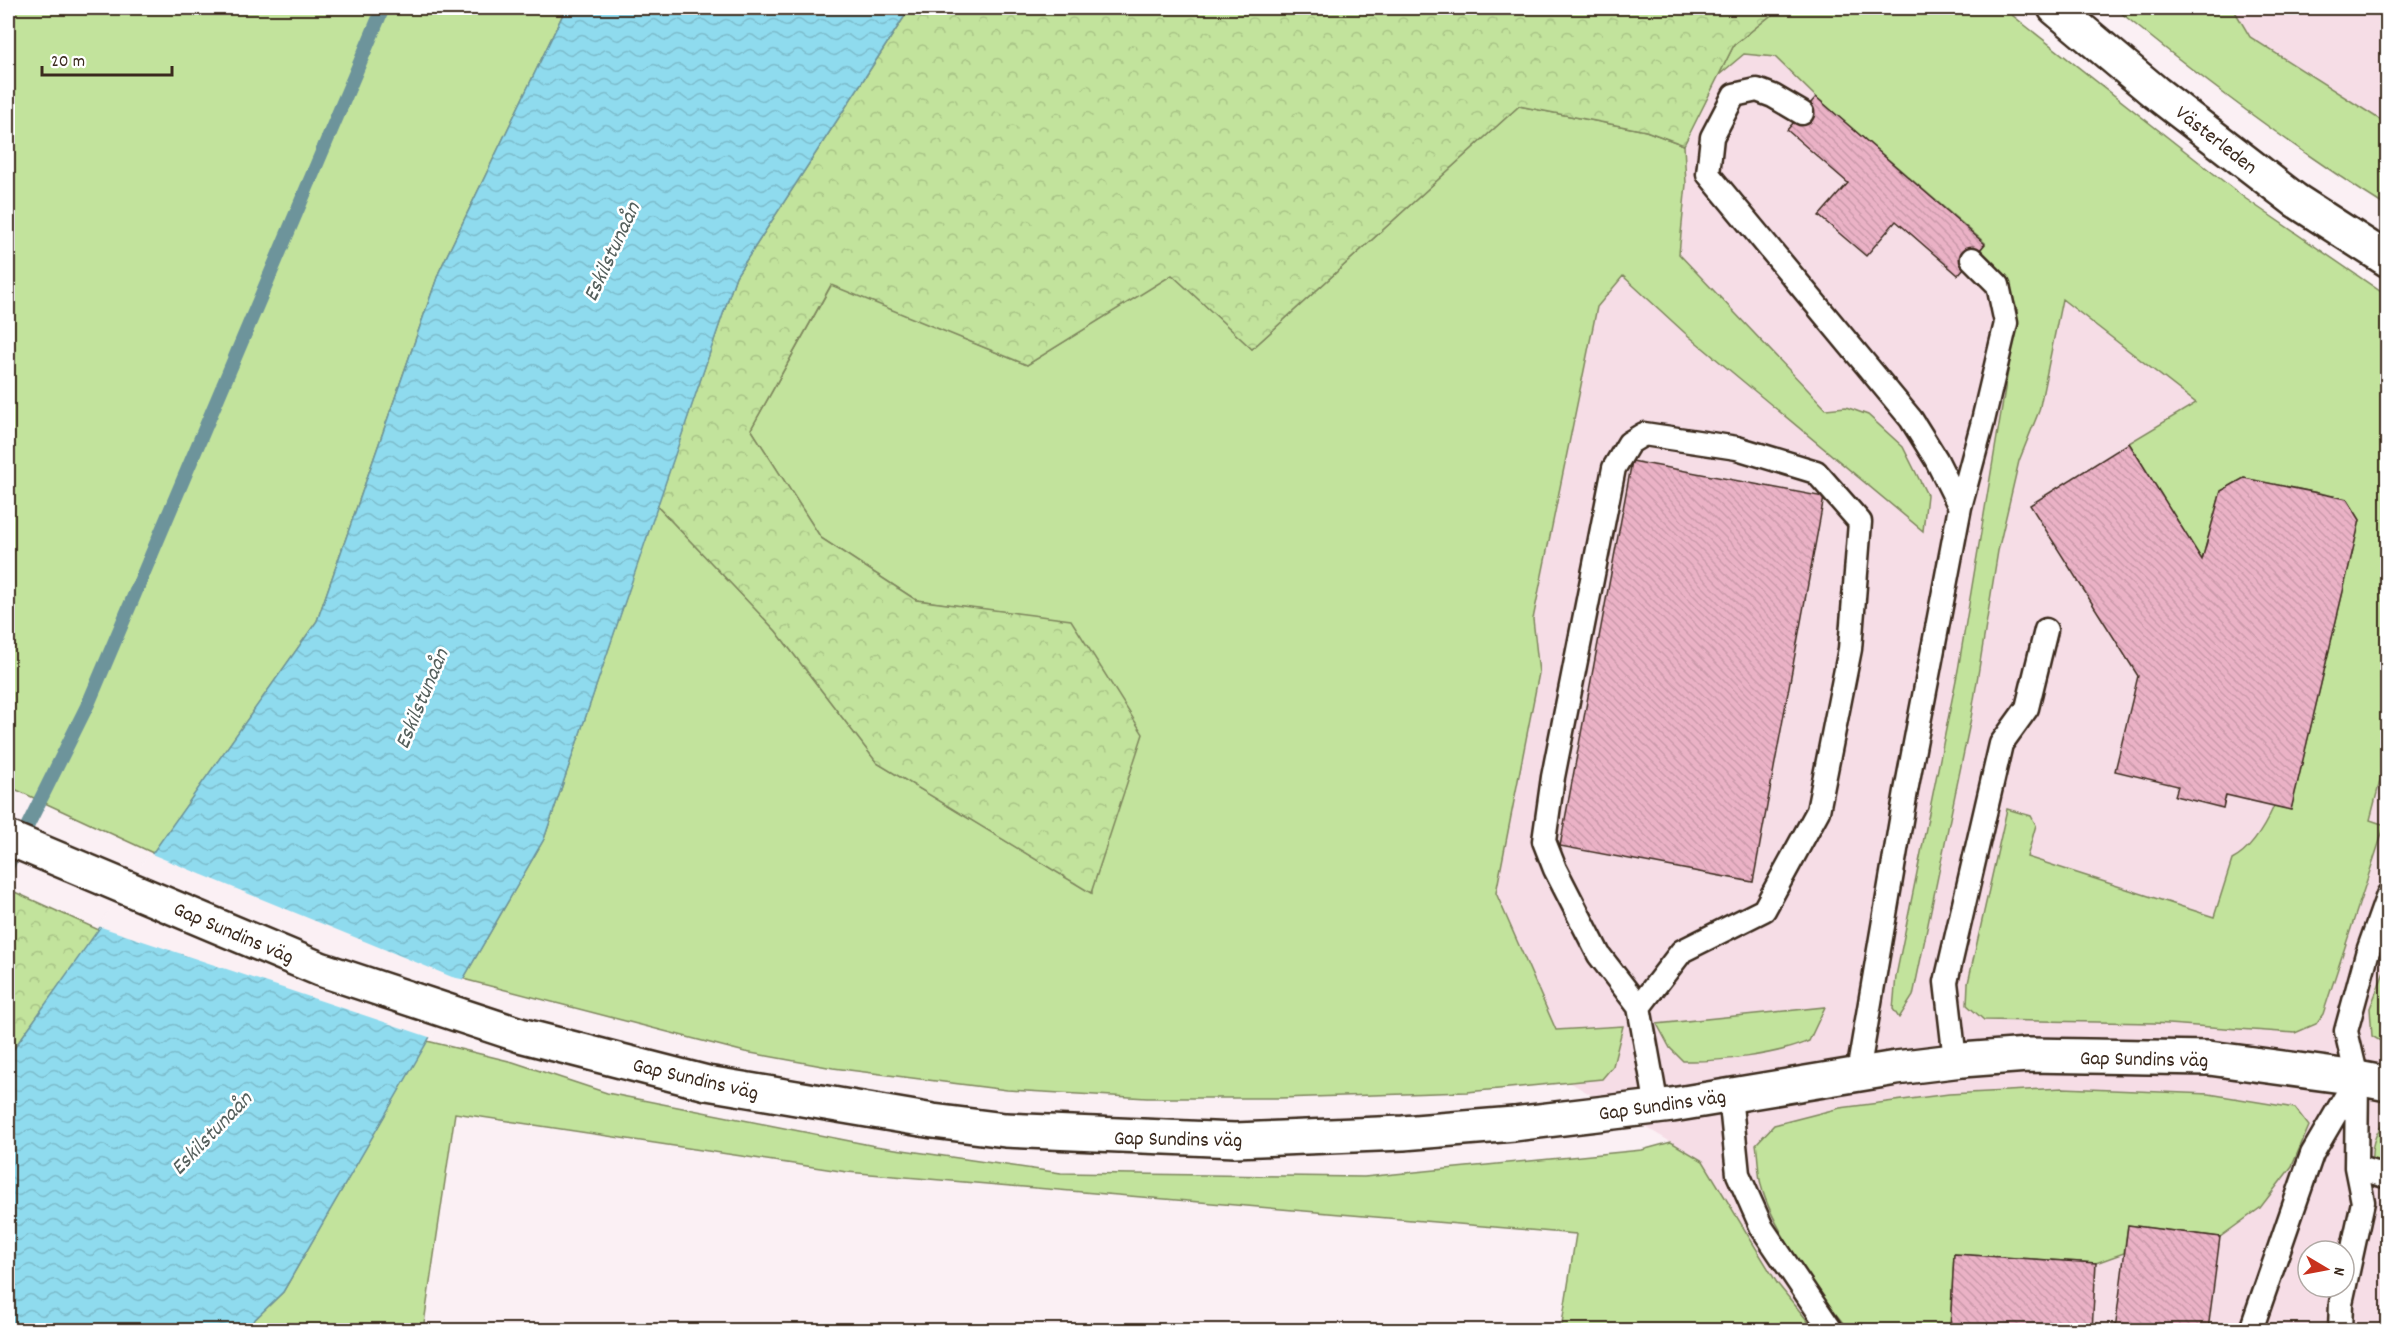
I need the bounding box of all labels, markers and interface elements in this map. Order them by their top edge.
scale bar [42,39,172,77]
text: 20 m [51,50,85,75]
street label: Västerleden [2168,100,2263,183]
water label: Eskilstunaån [577,197,650,307]
water label: Eskilstunaån [388,644,459,754]
street label: Gap Sundins väg [168,896,298,974]
street label: Gap Sundins väg [2079,1045,2208,1077]
street label: Gap Sundins väg [629,1052,761,1110]
street label: Gap Sundins väg [1597,1083,1728,1131]
water label: Eskilstunaån [165,1085,261,1183]
street label: Gap Sundins väg [1113,1125,1242,1157]
north arrow [2296,1239,2356,1299]
text: N [2326,1265,2350,1277]

